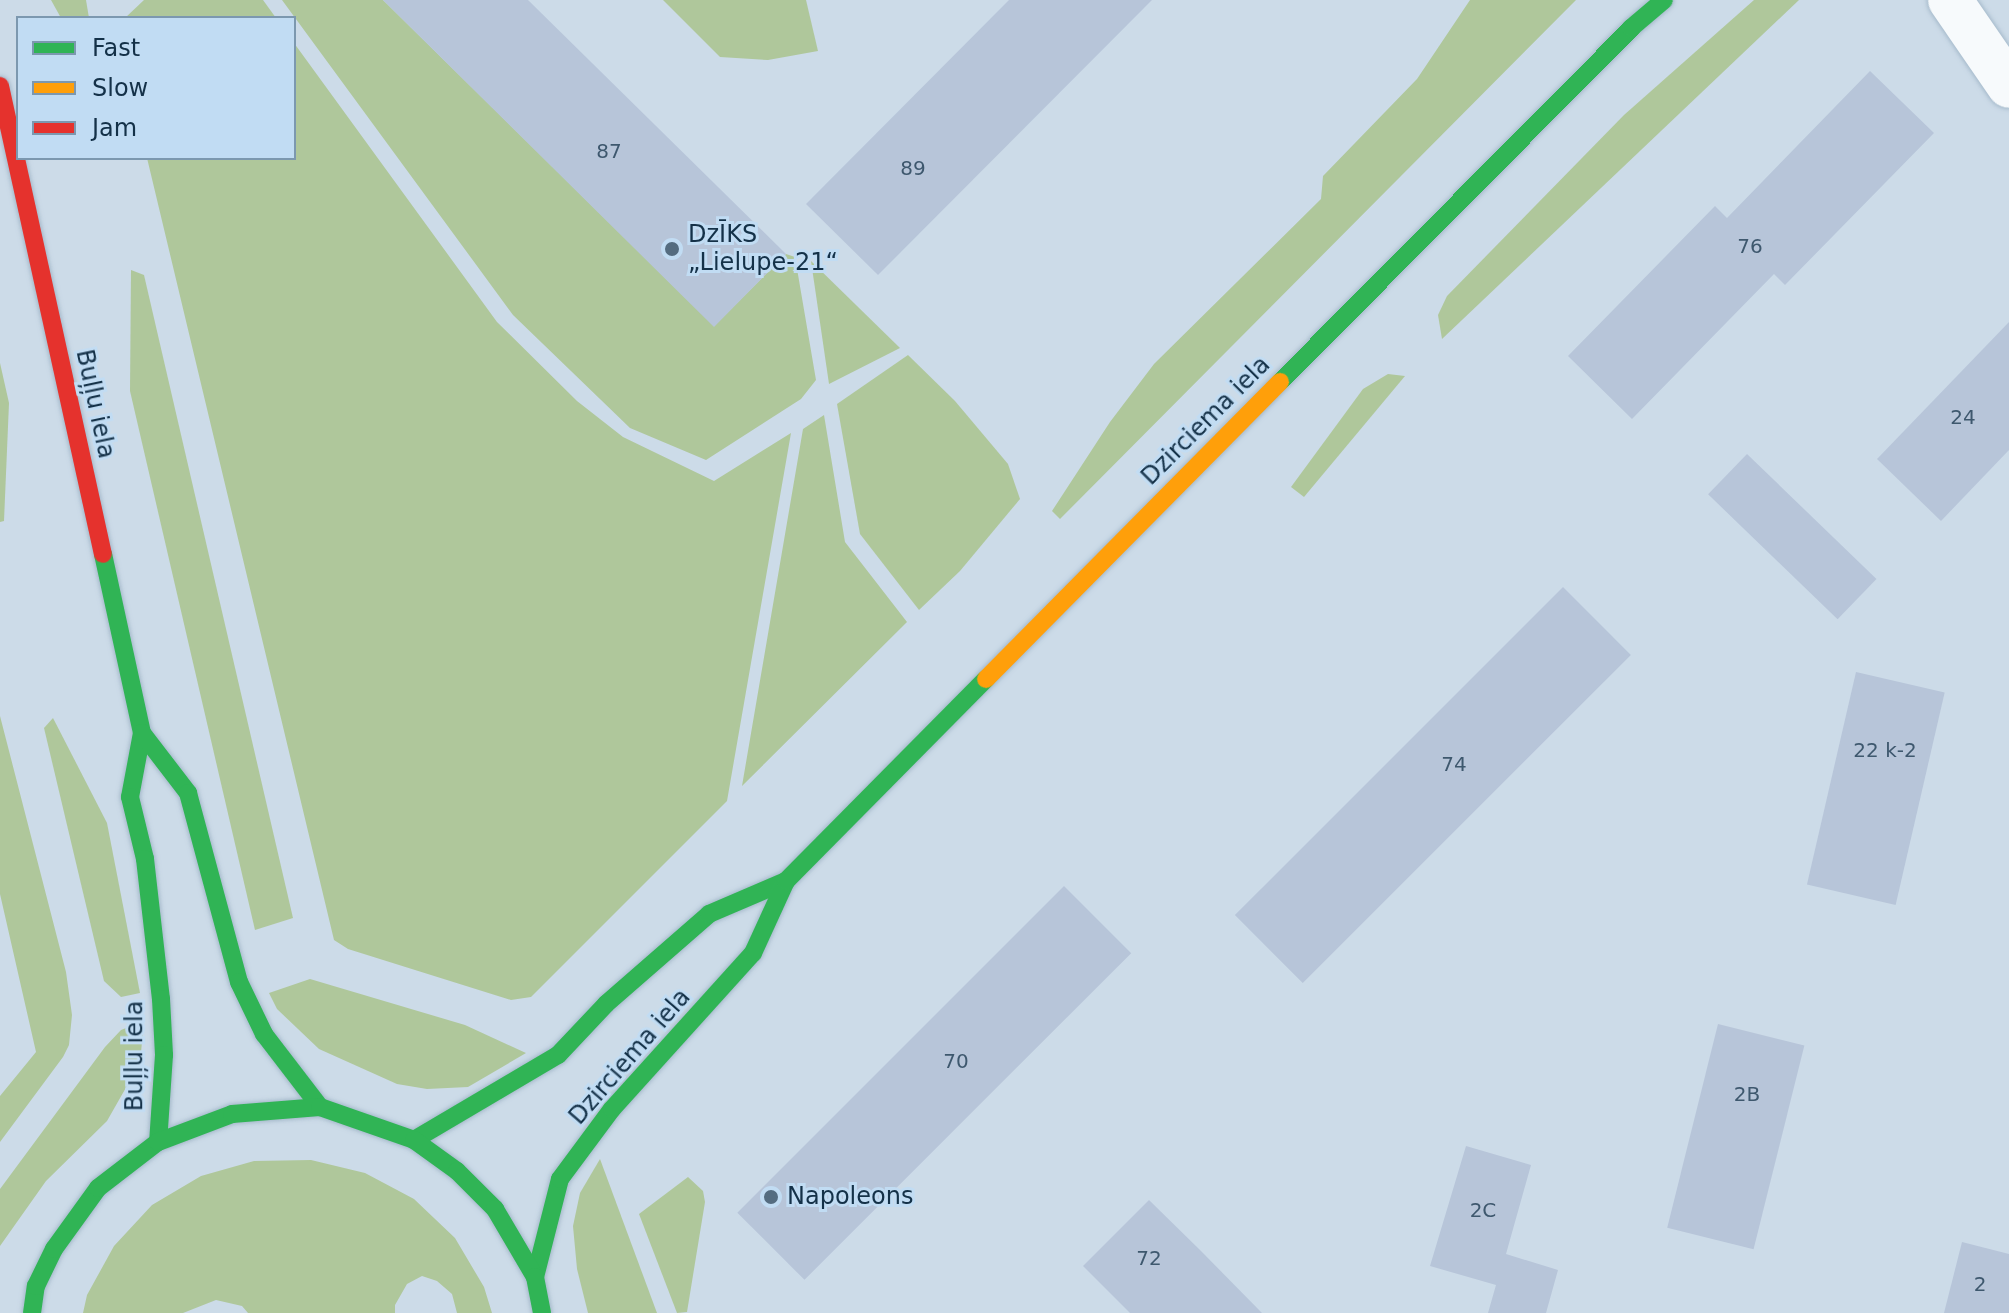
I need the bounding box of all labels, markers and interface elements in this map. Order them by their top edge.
legend [16,16,296,160]
text: Fast [92,34,140,62]
text: Slow [92,74,148,102]
text: Jam [92,114,137,142]
house number: 87 [596,139,622,163]
house number: 89 [900,156,926,180]
place label: DzĪKS „Lielupe-21“ [688,221,838,277]
house number: 76 [1737,234,1763,258]
marker: DzĪKS „Lielupe-21“ [663,240,681,258]
street label: Buļļu iela [69,347,121,461]
street label: Dzirciema iela [1136,351,1276,491]
house number: 24 [1950,405,1976,429]
house number: 22 k-2 [1853,738,1917,762]
house number: 74 [1441,752,1467,776]
street label: Dzirciema iela [563,983,697,1131]
street label: Buļļu iela [121,1001,149,1111]
house number: 70 [943,1049,969,1073]
house number: 2B [1734,1082,1760,1106]
place label: Napoleons [787,1183,913,1211]
marker: Napoleons [762,1188,780,1206]
house number: 2C [1470,1198,1496,1222]
house number: 72 [1136,1246,1162,1270]
house number: 2 [1974,1272,1986,1296]

